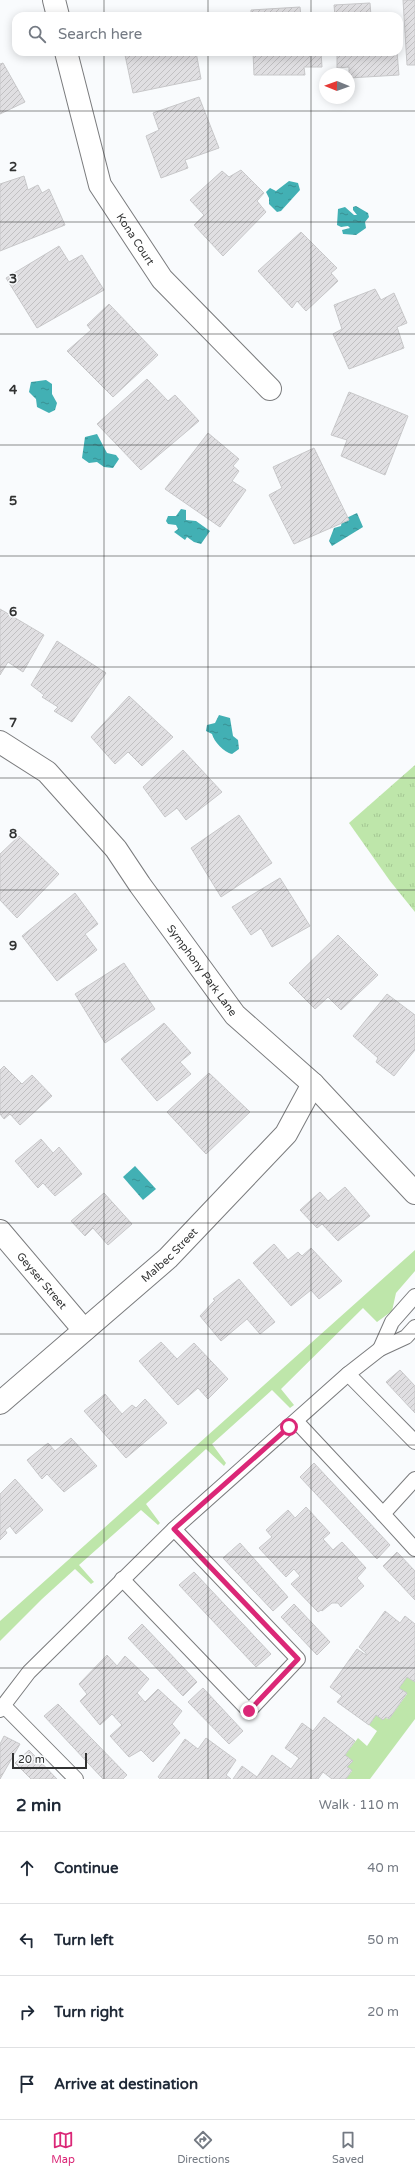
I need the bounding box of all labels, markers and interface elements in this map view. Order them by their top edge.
search box [12,12,403,56]
icon: search [26,23,48,45]
text: Search here [58,25,142,43]
north arrow [319,68,355,104]
text: 2 [9,159,17,175]
street label: Kona Court [114,211,157,268]
text: 3 [9,271,17,287]
text: 4 [9,382,18,398]
text: 5 [9,493,17,509]
text: 6 [9,604,17,620]
text: 7 [9,715,17,731]
text: 8 [9,826,17,842]
street label: Symphony Park Lane [164,922,240,1019]
text: 9 [9,938,17,954]
street label: Malbec Street [139,1225,200,1285]
street label: Geyser Street [14,1250,69,1312]
route start [280,1418,298,1436]
route end [240,1702,258,1720]
scale bar [12,1751,87,1770]
text: 20 m [18,1753,45,1766]
text: 2 min [16,1795,61,1816]
text: Walk · 110 m [319,1797,399,1813]
icon: ahead [16,1857,38,1879]
text: Continue [54,1859,118,1877]
text: 40 m [367,1860,399,1876]
icon: left [16,1929,38,1951]
text: Turn left [54,1931,114,1949]
text: 50 m [367,1932,399,1948]
icon: right [16,2001,38,2023]
text: Turn right [54,2003,124,2021]
text: 20 m [367,2004,399,2020]
icon: arrive [16,2073,38,2095]
text: Arrive at destination [54,2075,198,2093]
tab: Map [51,2129,75,2166]
tab: Directions [177,2129,230,2166]
tab: Saved [332,2129,364,2166]

